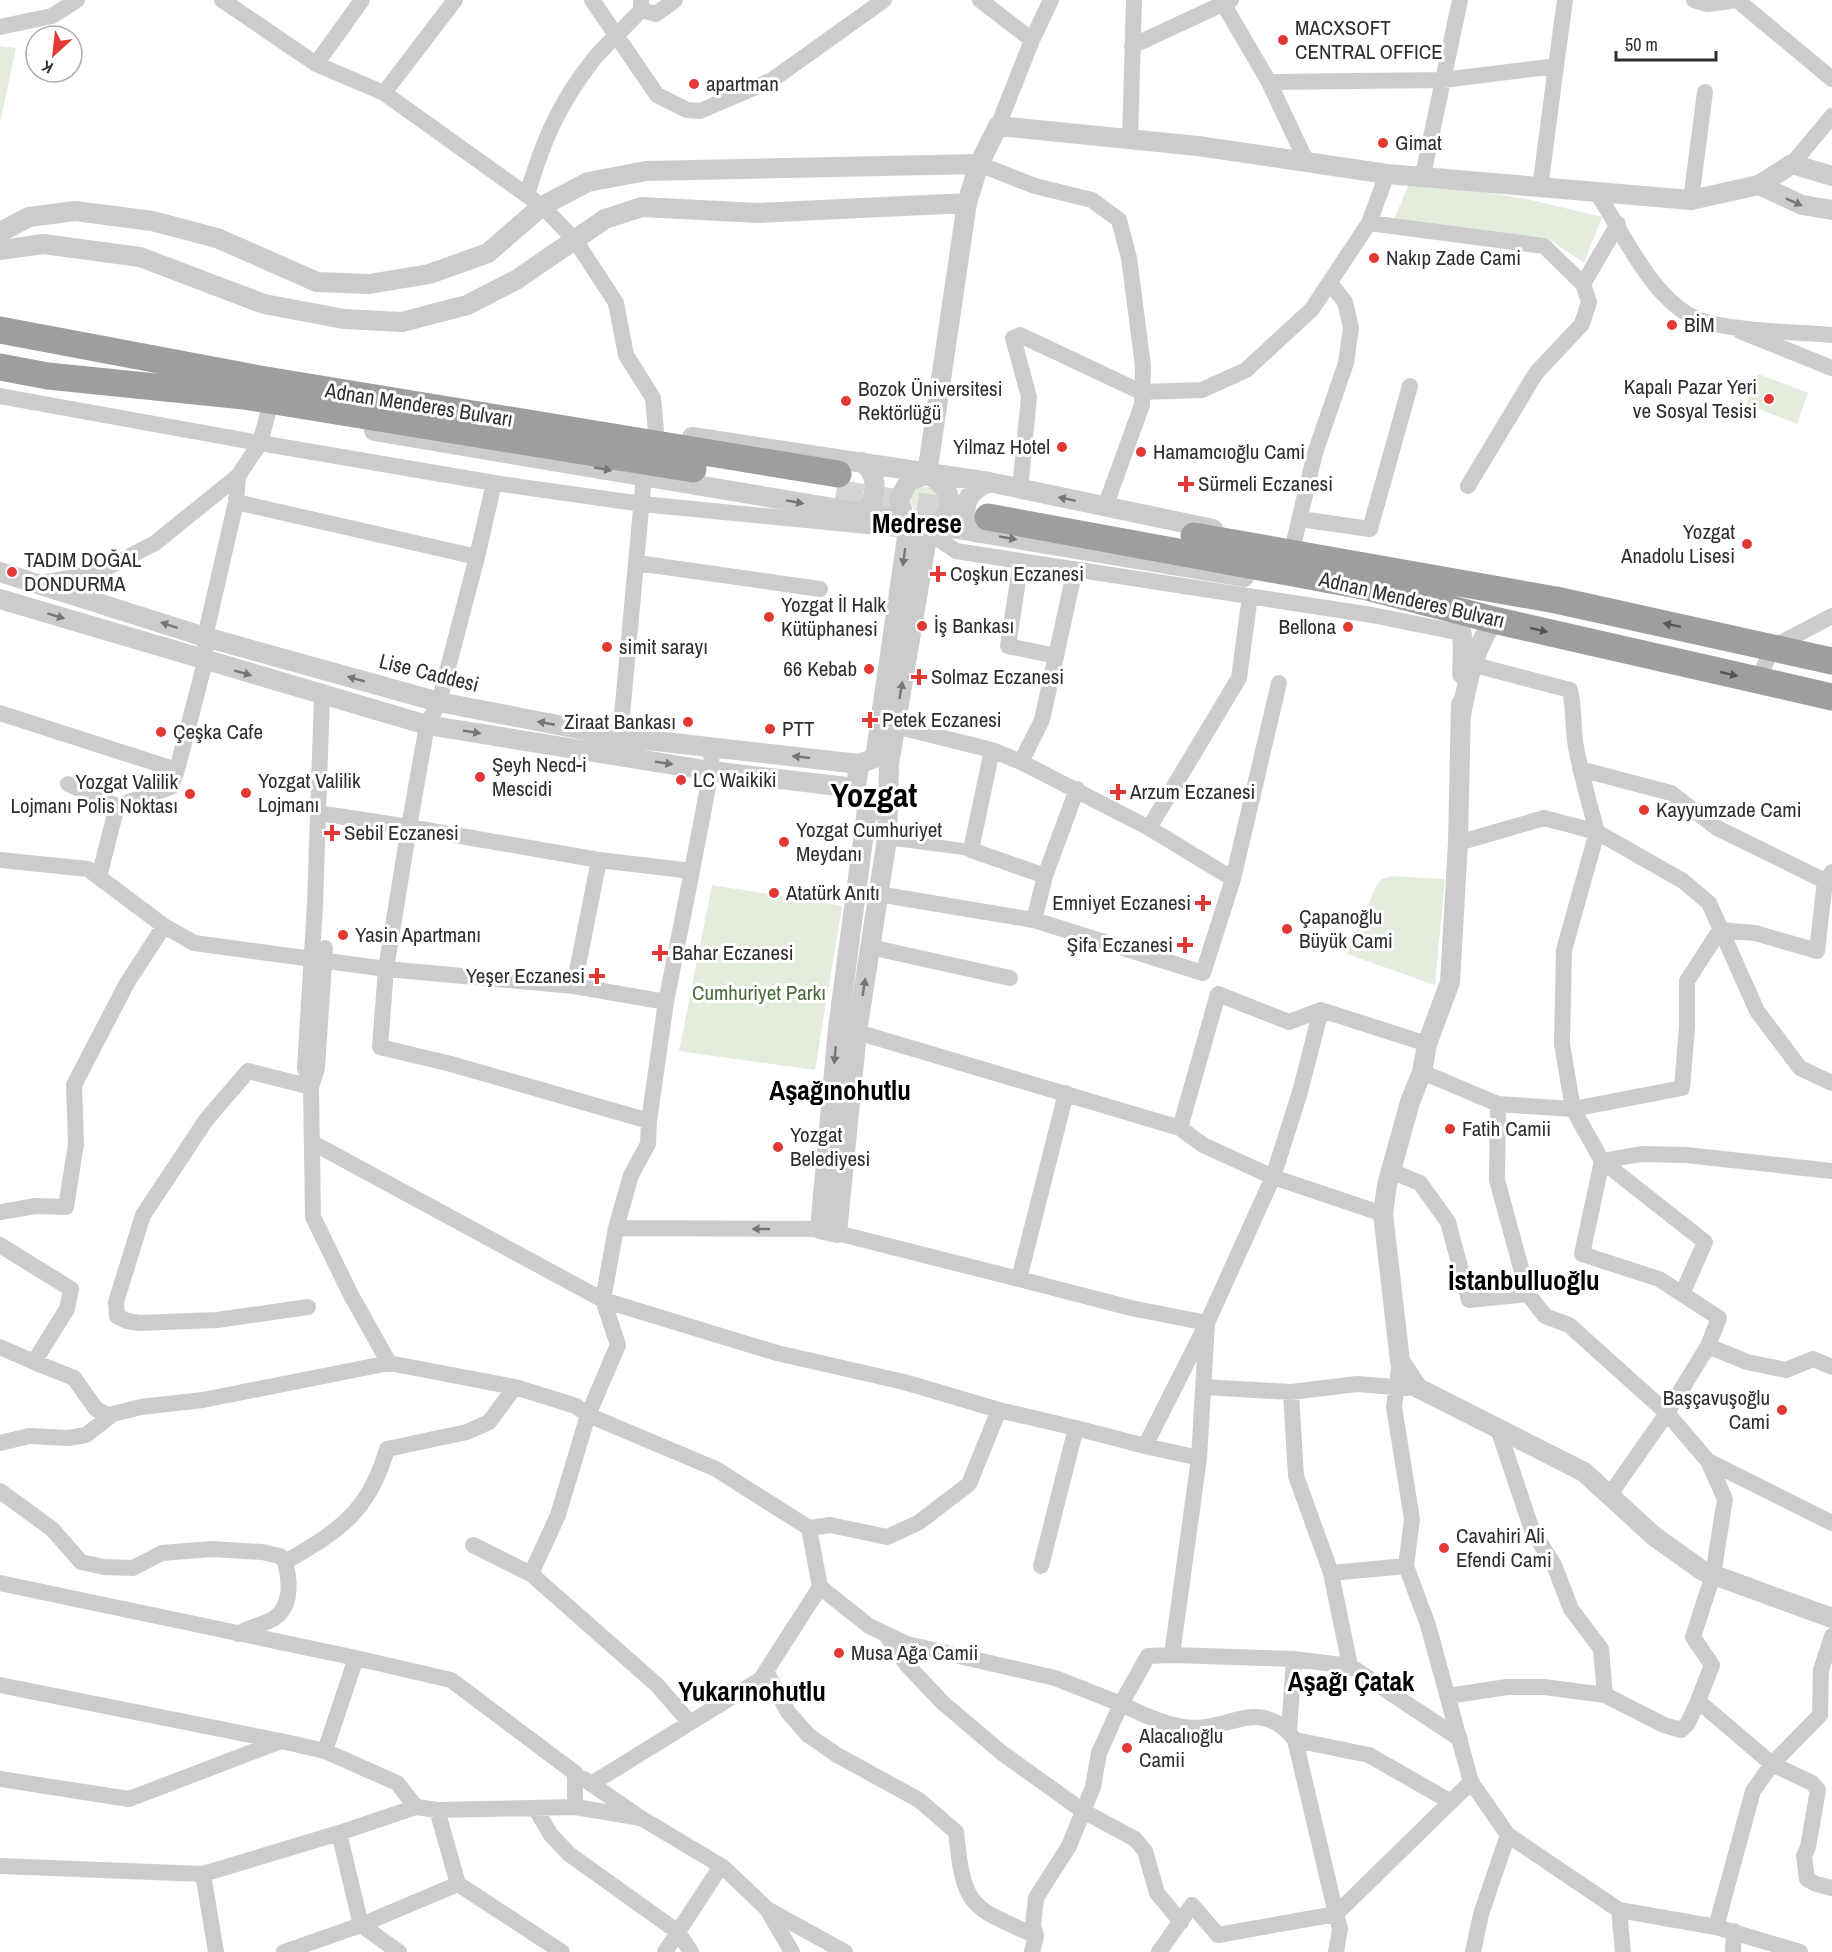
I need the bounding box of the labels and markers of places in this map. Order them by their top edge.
place label: MACXSOFT CENTRAL OFFICE [1295,13,1443,66]
marker: MACXSOFT CENTRAL OFFICE [1276,33,1290,47]
place label: apartman [706,69,779,98]
marker: apartman [687,77,701,91]
place label: Gimat [1395,128,1442,157]
marker: Gimat [1376,136,1390,150]
place label: Nakıp Zade Cami [1386,243,1521,272]
marker: Nakıp Zade Cami [1367,251,1381,265]
place label: BİM [1684,310,1715,339]
marker: BİM [1665,318,1679,332]
place label: Kapalı Pazar Yeri ve Sosyal Tesisi [1624,372,1757,425]
place label: Bozok Üniversitesi Rektörlüğü [858,374,1003,427]
marker: Kapalı Pazar Yeri ve Sosyal Tesisi [1762,392,1776,406]
marker: Bozok Üniversitesi Rektörlüğü [839,394,853,408]
place label: Yilmaz Hotel [953,432,1050,461]
place label: Hamamcıoğlu Cami [1153,437,1305,466]
marker: Yilmaz Hotel [1055,440,1069,454]
marker: Hamamcıoğlu Cami [1134,445,1148,459]
place label: Sürmeli Eczanesi [1198,469,1333,498]
marker: Sürmeli Eczanesi [1179,477,1193,491]
place label: Yozgat Anadolu Lisesi [1620,517,1735,570]
marker: Yozgat Anadolu Lisesi [1740,537,1754,551]
place label: TADIM DOĞAL DONDURMA [24,545,142,598]
place label: Coşkun Eczanesi [950,559,1084,588]
marker: TADIM DOĞAL DONDURMA [5,565,19,579]
marker: Coşkun Eczanesi [931,567,945,581]
place label: Yozgat İl Halk Kütüphanesi [781,590,886,643]
marker: Yozgat İl Halk Kütüphanesi [762,610,776,624]
place label: İş Bankası [934,611,1014,640]
place label: Bellona [1279,612,1336,641]
marker: İş Bankası [915,619,929,633]
marker: Bellona [1341,620,1355,634]
place label: simit sarayı [619,632,708,661]
marker: simit sarayı [600,640,614,654]
place label: 66 Kebab [783,654,857,683]
marker: 66 Kebab [862,662,876,676]
place label: Solmaz Eczanesi [931,662,1064,691]
marker: Solmaz Eczanesi [912,670,926,684]
place label: Petek Eczanesi [882,705,1002,734]
place label: Ziraat Bankası [564,707,676,736]
marker: Petek Eczanesi [863,713,877,727]
place label: PTT [782,714,815,743]
marker: Ziraat Bankası [681,715,695,729]
place label: Çeşka Cafe [173,717,263,746]
marker: PTT [763,722,777,736]
marker: Çeşka Cafe [154,725,168,739]
place label: Şeyh Necd-i Mescidi [492,750,587,803]
place label: LC Waikiki [693,765,777,794]
place label: Yozgat Valilik Lojmanı [258,766,361,819]
place label: Yozgat Valilik Lojmanı Polis Noktası [11,767,178,820]
marker: Şeyh Necd-i Mescidi [473,770,487,784]
marker: LC Waikiki [674,773,688,787]
place label: Arzum Eczanesi [1129,777,1255,806]
marker: Arzum Eczanesi [1111,785,1125,799]
marker: Yozgat Valilik Lojmanı [239,786,253,800]
marker: Yozgat Valilik Lojmanı Polis Noktası [183,787,197,801]
place label: Kayyumzade Cami [1656,795,1801,824]
marker: Kayyumzade Cami [1637,803,1651,817]
place label: Yozgat Cumhuriyet Meydanı [796,815,942,868]
place label: Sebil Eczanesi [344,818,459,847]
marker: Sebil Eczanesi [325,826,339,840]
marker: Yozgat Cumhuriyet Meydanı [777,835,791,849]
place label: Atatürk Anıtı [785,878,880,907]
marker: Atatürk Anıtı [767,886,781,900]
place label: Emniyet Eczanesi [1052,888,1191,917]
marker: Emniyet Eczanesi [1196,896,1210,910]
place label: Çapanoğlu Büyük Cami [1299,902,1393,955]
place label: Yasin Apartmanı [355,920,481,949]
marker: Çapanoğlu Büyük Cami [1280,922,1294,936]
marker: Yasin Apartmanı [336,928,350,942]
place label: Şifa Eczanesi [1067,930,1173,959]
place label: Bahar Eczanesi [672,938,794,967]
marker: Şifa Eczanesi [1178,938,1192,952]
marker: Bahar Eczanesi [653,946,667,960]
place label: Yeşer Eczanesi [466,961,585,990]
marker: Yeşer Eczanesi [590,969,604,983]
place label: Fatih Camii [1462,1114,1551,1143]
place label: Yozgat Belediyesi [790,1120,870,1173]
marker: Fatih Camii [1443,1122,1457,1136]
marker: Yozgat Belediyesi [771,1140,785,1154]
place label: Başçavuşoğlu Cami [1663,1383,1770,1436]
marker: Başçavuşoğlu Cami [1775,1403,1789,1417]
place label: Cavahiri Ali Efendi Cami [1456,1521,1552,1574]
marker: Cavahiri Ali Efendi Cami [1437,1541,1451,1555]
place label: Musa Ağa Camii [851,1638,978,1667]
marker: Musa Ağa Camii [832,1646,846,1660]
place label: Alacalıoğlu Camii [1138,1721,1223,1774]
marker: Alacalıoğlu Camii [1120,1741,1134,1755]

